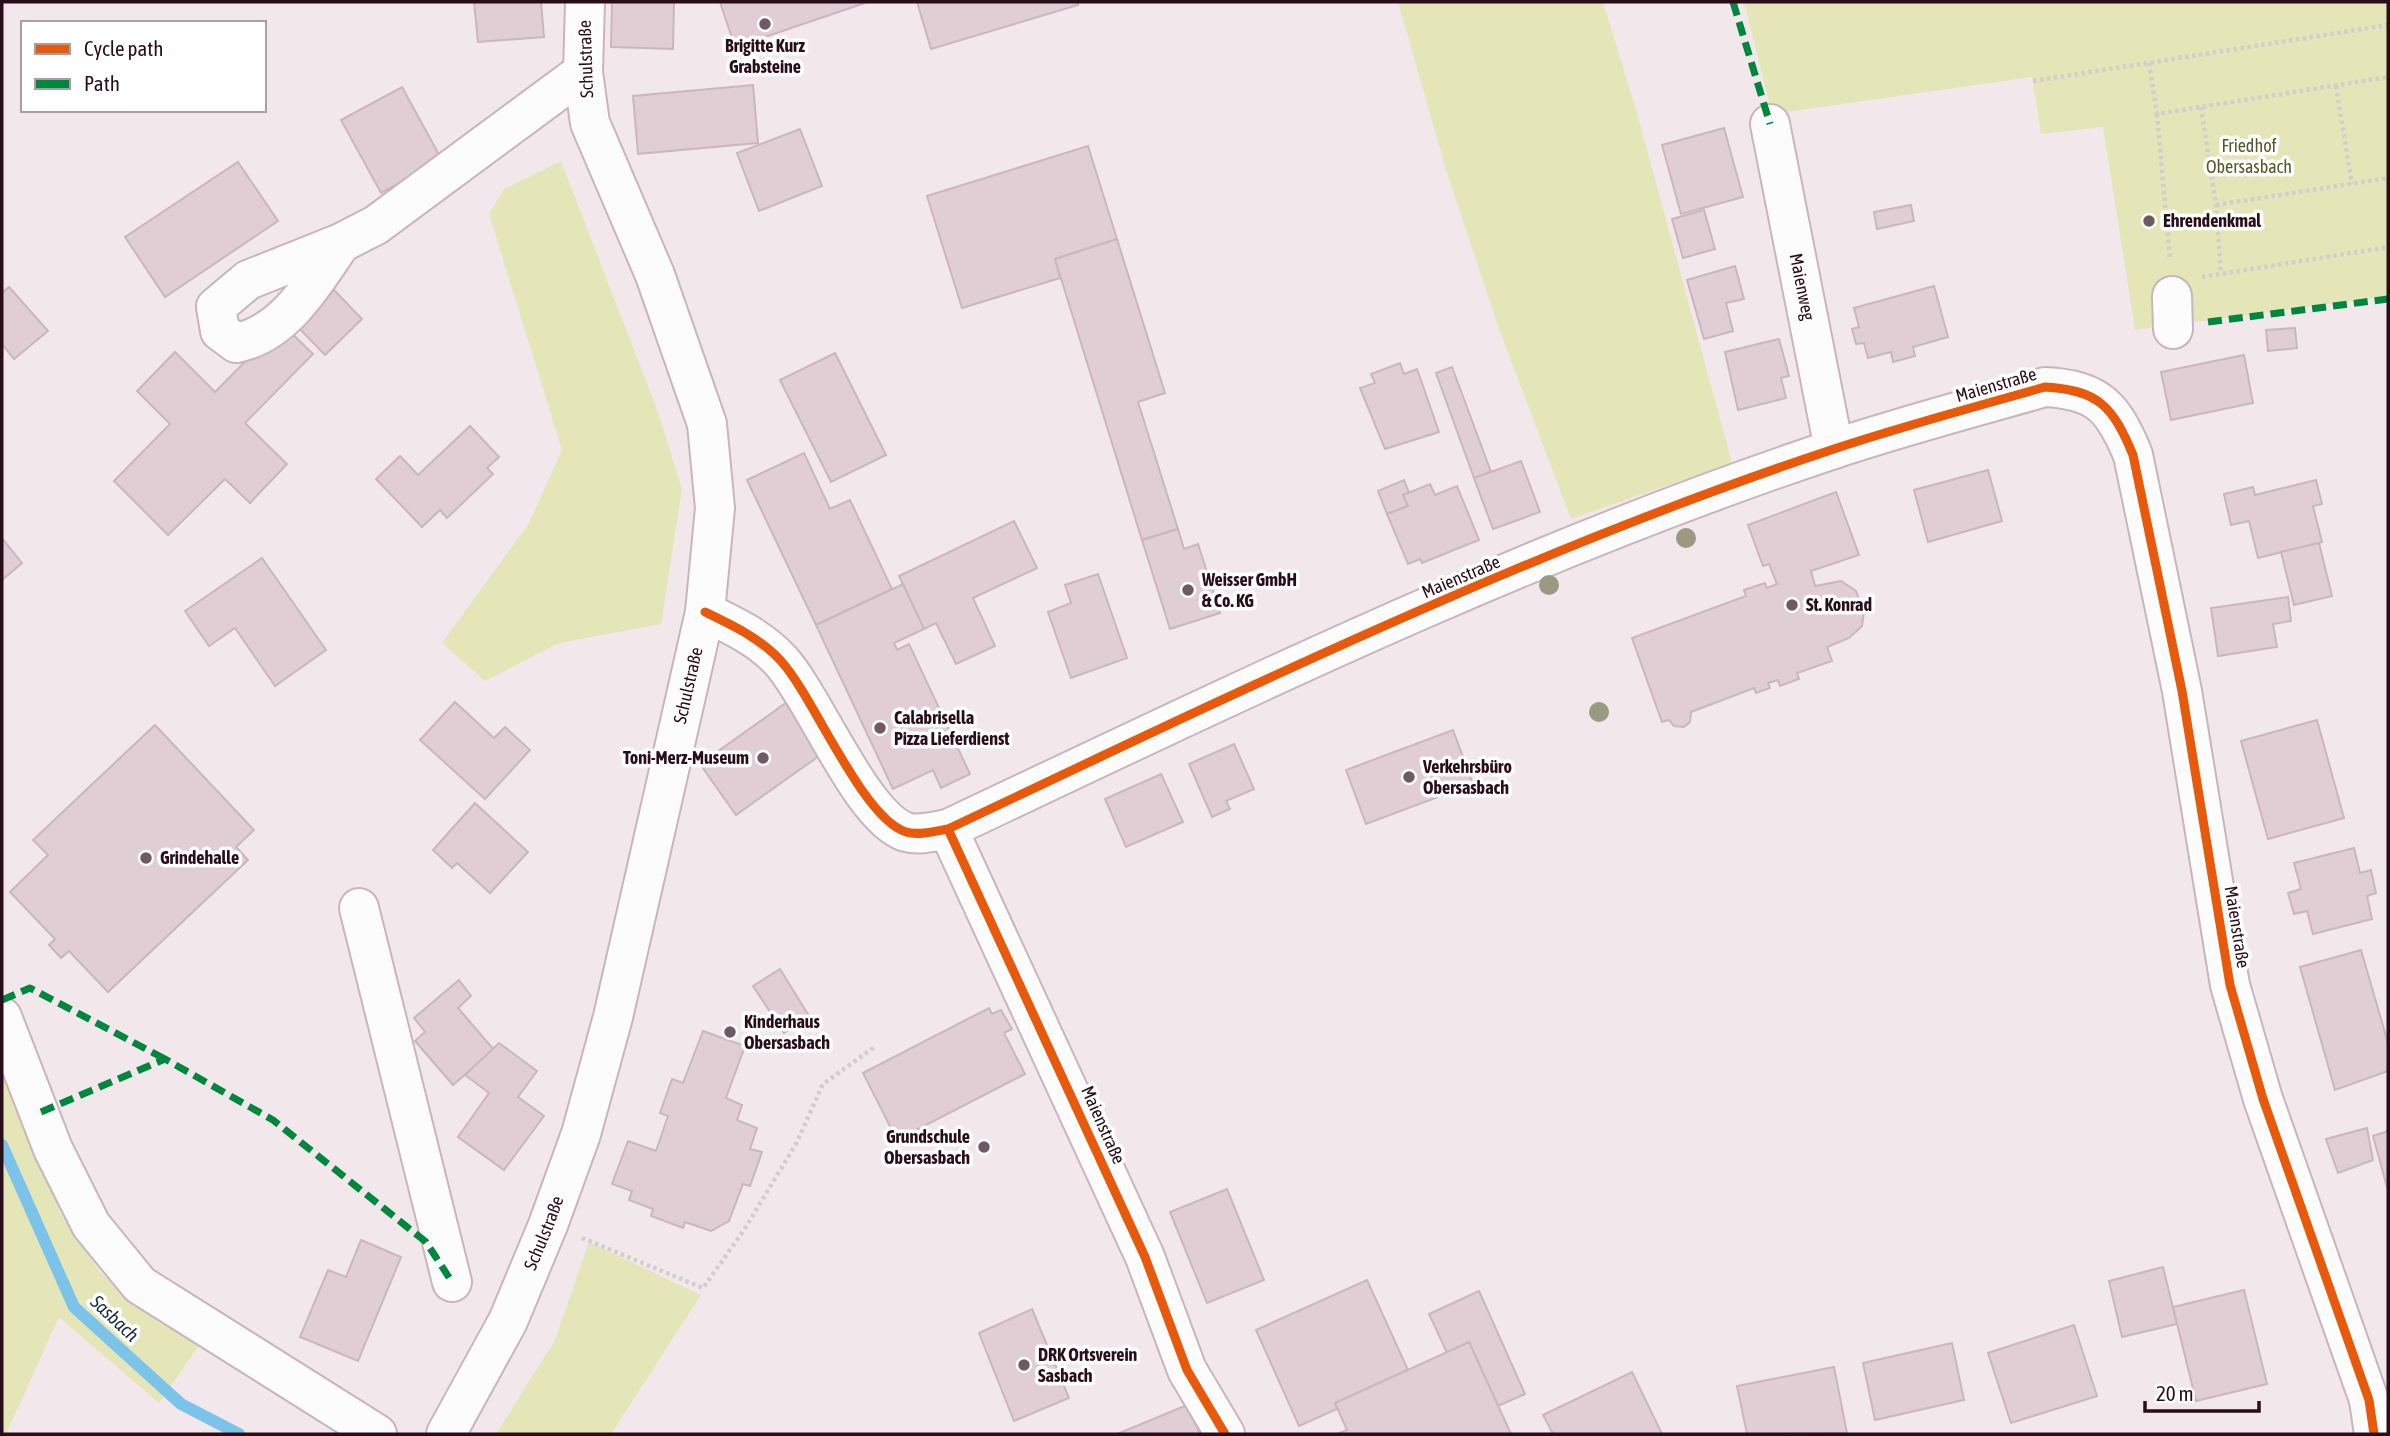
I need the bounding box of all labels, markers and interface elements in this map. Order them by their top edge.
marker: Brigitte Kurz Grabsteine [757,16,773,32]
street label: Schulstraße [574,20,597,98]
legend [21,21,266,112]
place label: Brigitte Kurz Grabsteine [725,35,805,77]
text: Cycle path [84,36,163,60]
text: Path [84,71,120,95]
park label: Friedhof Obersasbach [2206,135,2292,177]
place label: Ehrendenkmal [2163,210,2261,231]
marker: Ehrendenkmal [2141,213,2157,229]
street label: Maienweg [1786,251,1819,322]
street label: Maienstraße [1953,363,2039,406]
street label: Maienstraße [1419,551,1503,602]
place label: Weisser GmbH & Co. KG [1201,569,1297,611]
marker: Weisser GmbH & Co. KG [1180,582,1196,598]
place label: St. Konrad [1806,594,1872,615]
marker: St. Konrad [1784,597,1800,613]
street label: Schulstraße [669,645,707,726]
place label: Calabrisella Pizza Lieferdienst [894,707,1010,749]
marker: Calabrisella Pizza Lieferdienst [872,720,888,736]
place label: Toni-Merz-Museum [623,747,749,768]
marker: Toni-Merz-Museum [755,750,771,766]
place label: Verkehrsbüro Obersasbach [1422,756,1512,798]
marker: Verkehrsbüro Obersasbach [1401,769,1417,785]
place label: Grindehalle [160,847,239,868]
marker: Grindehalle [138,850,154,866]
street label: Maienstraße [2221,884,2254,970]
place label: Kinderhaus Obersasbach [744,1011,830,1053]
marker: Kinderhaus Obersasbach [722,1024,738,1040]
street label: Maienstraße [1077,1083,1130,1167]
place label: Grundschule Obersasbach [884,1126,970,1168]
marker: Grundschule Obersasbach [976,1139,992,1155]
street label: Schulstraße [519,1193,568,1273]
water label: Sasbach [86,1290,144,1346]
place label: DRK Ortsverein Sasbach [1038,1344,1138,1386]
marker: DRK Ortsverein Sasbach [1016,1357,1032,1373]
scale bar [2145,1370,2259,1414]
text: 20 m [2156,1381,2194,1405]

